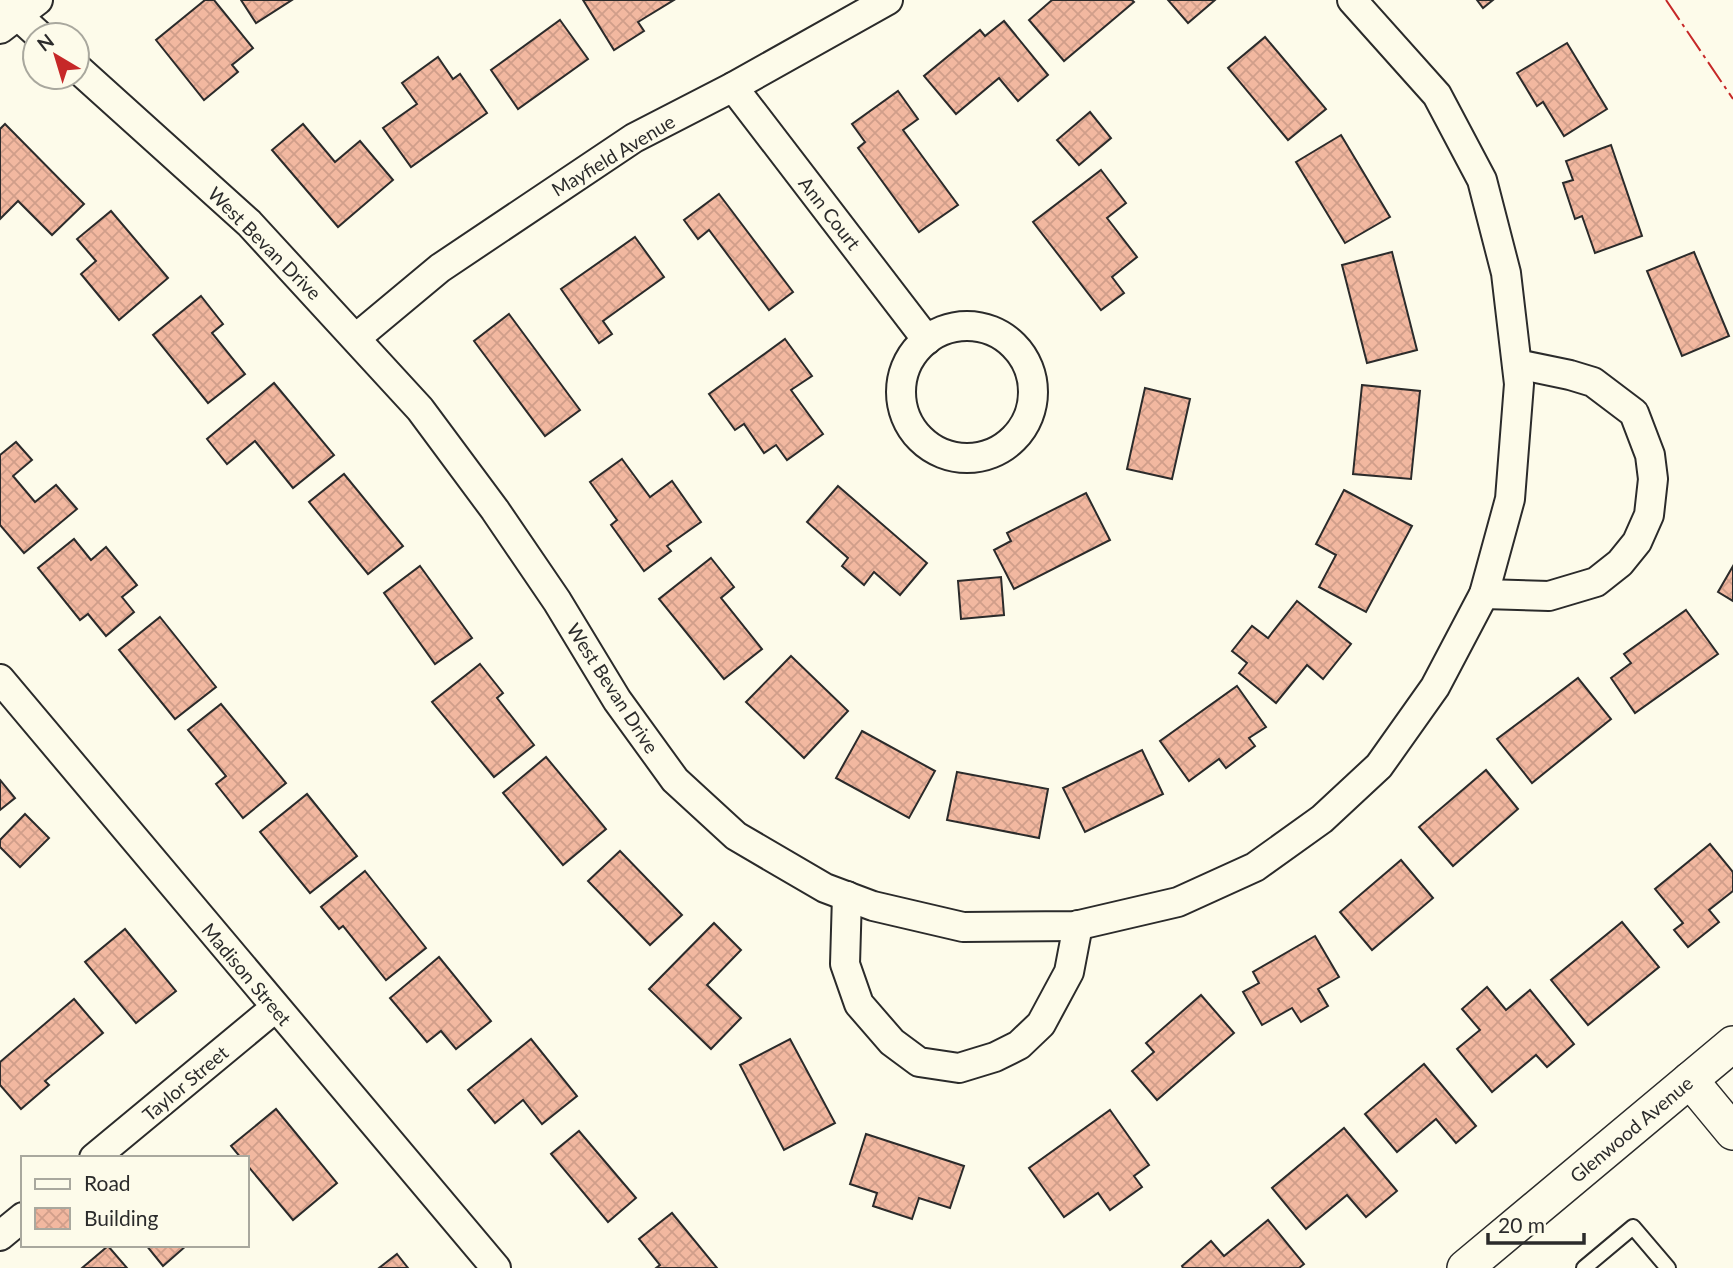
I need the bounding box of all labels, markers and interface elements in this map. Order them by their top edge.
north arrow [21,21,91,91]
text: N [32,29,58,56]
street label: Mayfield Avenue [547,109,679,201]
street label: Ann Court [794,172,866,254]
street label: West Bevan Drive [204,182,326,304]
street label: West Bevan Drive [562,619,664,757]
street label: Madison Street [198,918,297,1030]
street label: Taylor Street [137,1040,233,1125]
street label: Glenwood Avenue [1565,1071,1697,1187]
legend [21,1156,248,1247]
text: Road [84,1170,131,1195]
scale bar [1488,1202,1584,1246]
text: Building [84,1205,159,1230]
text: 20 m [1498,1212,1545,1237]

